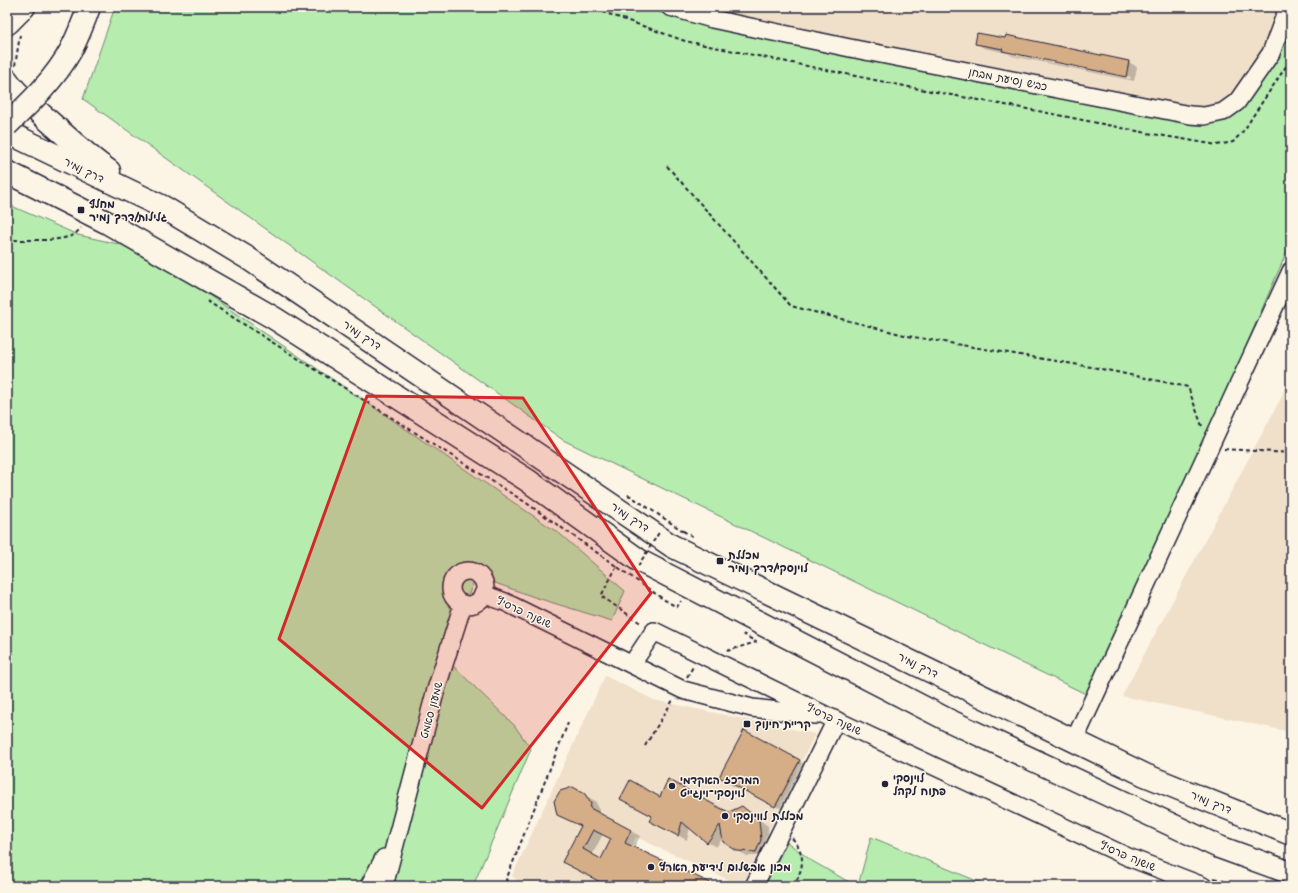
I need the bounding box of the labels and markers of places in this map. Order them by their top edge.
place label: מחלף גלילות/דרך נמיר [89,196,167,227]
marker: מחלף גלילות/דרך נמיר [76,205,86,215]
place label: מכללת לוינסקי/דרך נמיר [727,547,808,578]
marker: מכללת לוינסקי/דרך נמיר [715,556,725,566]
place label: קריית חינוך [755,716,811,734]
marker: קריית חינוך [742,719,752,729]
place label: לוינסקי פתוח לקהל [893,770,946,801]
place label: המרכז האקדמי לוינסקי־וינגייט [680,772,760,803]
marker: לוינסקי פתוח לקהל [880,779,890,789]
marker: המרכז האקדמי לוינסקי־וינגייט [667,781,677,791]
place label: מכללת לווינסקי [733,808,803,826]
marker: מכללת לווינסקי [720,811,730,821]
place label: מכון אבשלום לידיעת הארץ [659,859,791,877]
marker: מכון אבשלום לידיעת הארץ [646,862,656,872]

